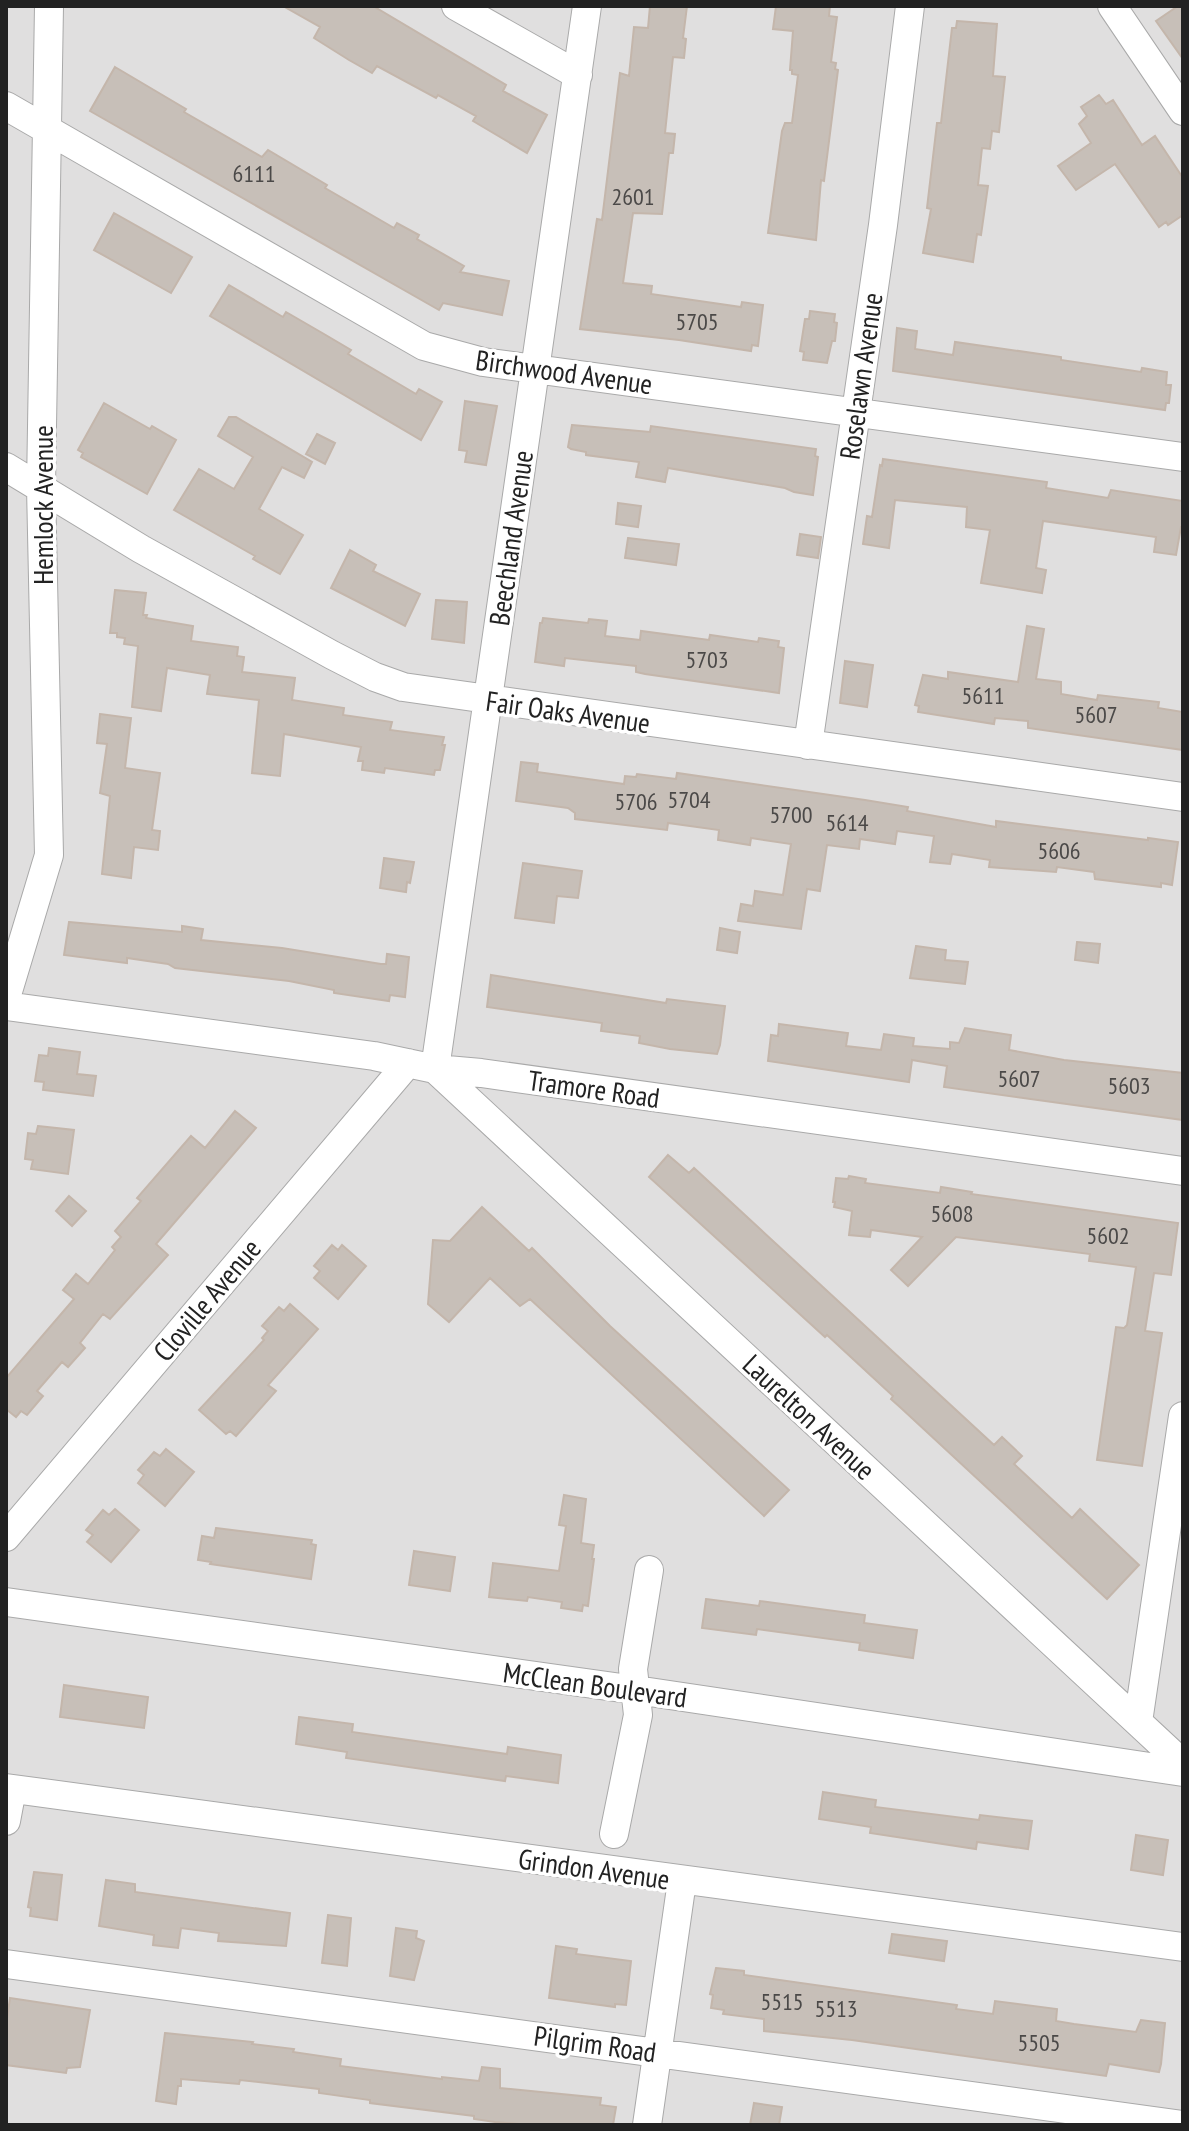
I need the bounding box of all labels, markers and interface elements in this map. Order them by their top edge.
house number: 6111 [232,158,276,189]
house number: 2601 [611,181,655,212]
street label: Roselawn Avenue [830,290,891,462]
house number: 5705 [675,306,719,337]
street label: Birchwood Avenue [473,341,655,402]
street label: Hemlock Avenue [24,425,61,585]
street label: Beechland Avenue [480,448,541,628]
house number: 5703 [685,644,729,675]
house number: 5611 [961,680,1005,711]
street label: Fair Oaks Avenue [484,682,653,741]
house number: 5607 [1074,699,1118,730]
house number: 5704 [667,784,711,815]
house number: 5706 [614,786,658,817]
house number: 5700 [769,799,813,830]
house number: 5614 [825,807,869,838]
house number: 5606 [1037,835,1081,866]
street label: Tramore Road [526,1061,662,1116]
house number: 5607 [997,1063,1041,1094]
house number: 5603 [1107,1070,1151,1101]
house number: 5608 [930,1198,974,1229]
house number: 5602 [1086,1220,1130,1251]
street label: Cloville Avenue [145,1231,269,1369]
street label: Laurelton Avenue [735,1346,883,1488]
street label: McClean Boulevard [501,1653,689,1716]
street label: Grindon Avenue [516,1840,672,1897]
house number: 5515 [760,1986,804,2017]
house number: 5513 [814,1993,858,2024]
street label: Pilgrim Road [532,2017,659,2070]
house number: 5505 [1017,2027,1061,2058]

